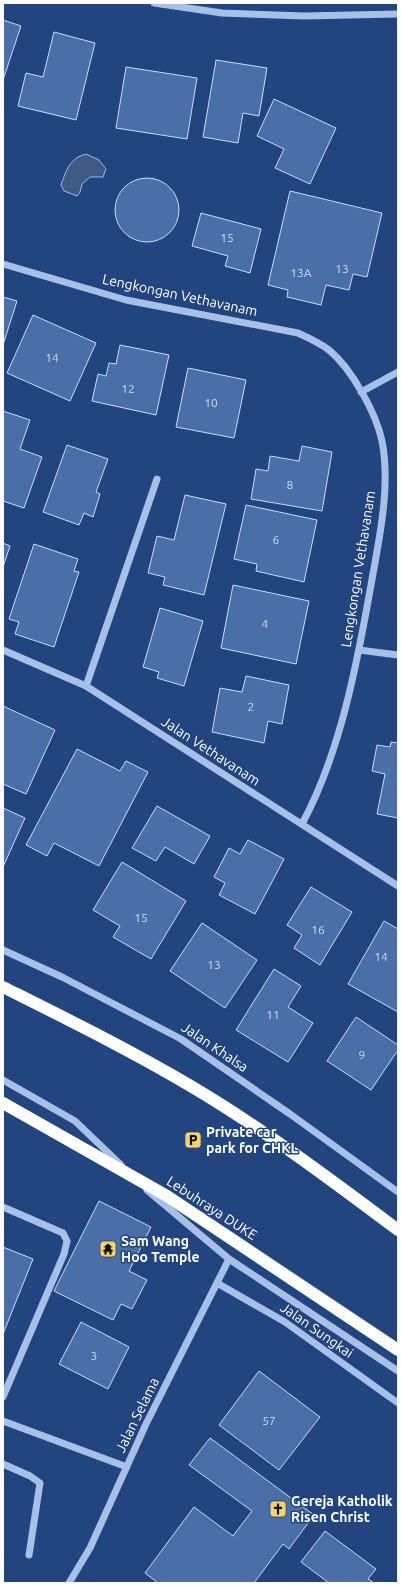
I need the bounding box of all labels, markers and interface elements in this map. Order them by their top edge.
house number: 15 [220,231,234,244]
house number: 13 [335,262,349,275]
house number: 13A [290,266,312,279]
street label: Lengkongan Vethavanam [101,271,259,319]
house number: 14 [45,351,59,364]
house number: 12 [121,382,135,395]
house number: 10 [204,396,218,409]
house number: 8 [287,478,294,491]
street label: Lengkongan Vethavanam [338,490,378,648]
house number: 6 [273,533,280,546]
house number: 4 [262,617,269,630]
house number: 2 [248,700,254,713]
street label: Jalan Vethavanam [159,713,263,789]
house number: 15 [134,911,148,924]
house number: 16 [311,923,325,936]
house number: 14 [374,950,388,963]
house number: 13 [207,958,221,971]
house number: 11 [266,1008,280,1021]
street label: Jalan Khalsa [179,1019,251,1075]
house number: 9 [359,1048,365,1061]
place label: Private car park for CHKL [206,1124,299,1156]
parking icon: Private car park for CHKL [183,1130,203,1150]
street label: Lebuhraya DUKE [164,1173,260,1243]
place label: Sam Wang Hoo Temple [121,1233,200,1265]
temple icon: Sam Wang Hoo Temple [98,1239,118,1259]
street label: Jalan Sungkai [278,1299,356,1361]
house number: 3 [91,1349,97,1362]
street label: Jalan Selama [112,1375,162,1455]
house number: 57 [262,1414,276,1427]
place label: Gereja Katholik Risen Christ [291,1493,393,1525]
church icon: Gereja Katholik Risen Christ [268,1499,288,1519]

